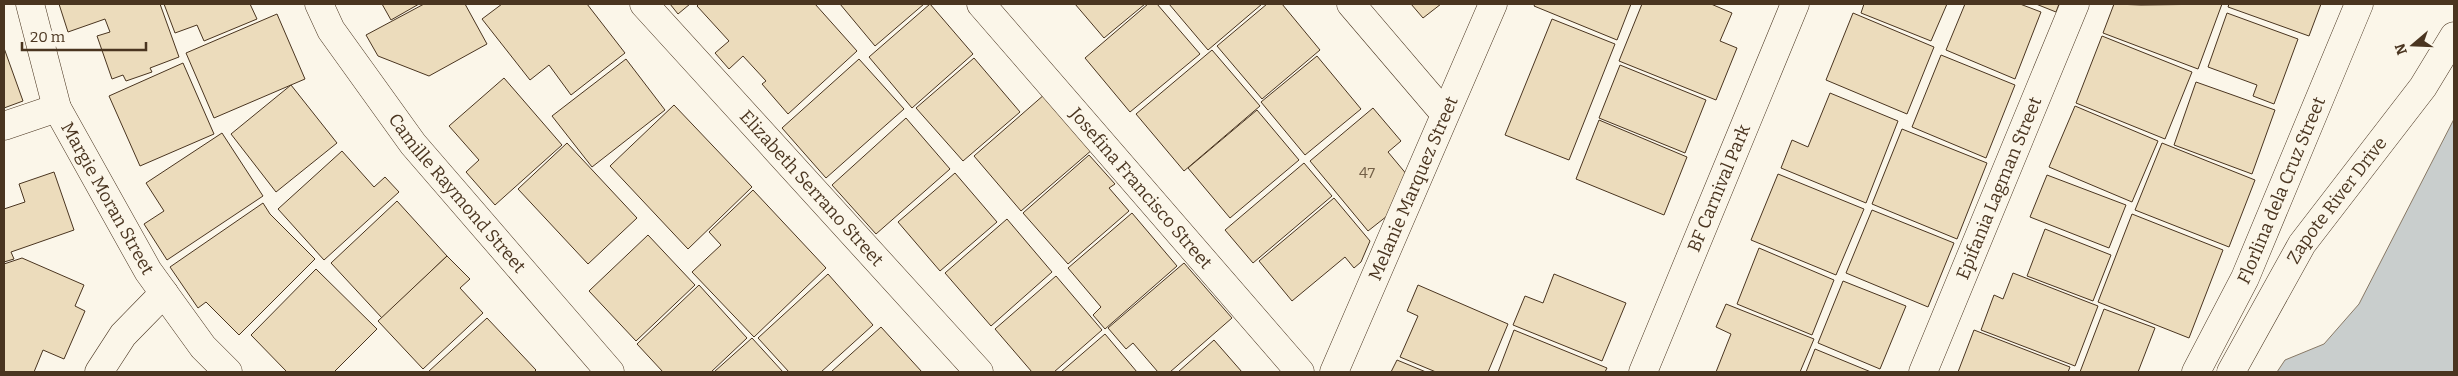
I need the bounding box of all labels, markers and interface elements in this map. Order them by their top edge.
scale bar [22,20,146,52]
north arrow [2388,20,2438,70]
text: 20 m [30,28,66,46]
text: N [2391,41,2411,57]
street label: Melanie Marquez Street [1364,93,1463,284]
street label: Epifania Lagman Street [1951,93,2047,283]
street label: Florlina dela Cruz Street [2233,93,2330,288]
street label: Josefina Francisco Street [1064,102,1217,274]
street label: Elizabeth Serrano Street [735,106,889,271]
street label: Camille Raymond Street [384,109,531,278]
street label: Margie Moran Street [56,118,159,279]
street label: BF Carnival Park [1683,120,1755,255]
street label: Zapote River Drive [2282,132,2392,268]
house number: 47 [1359,164,1376,182]

